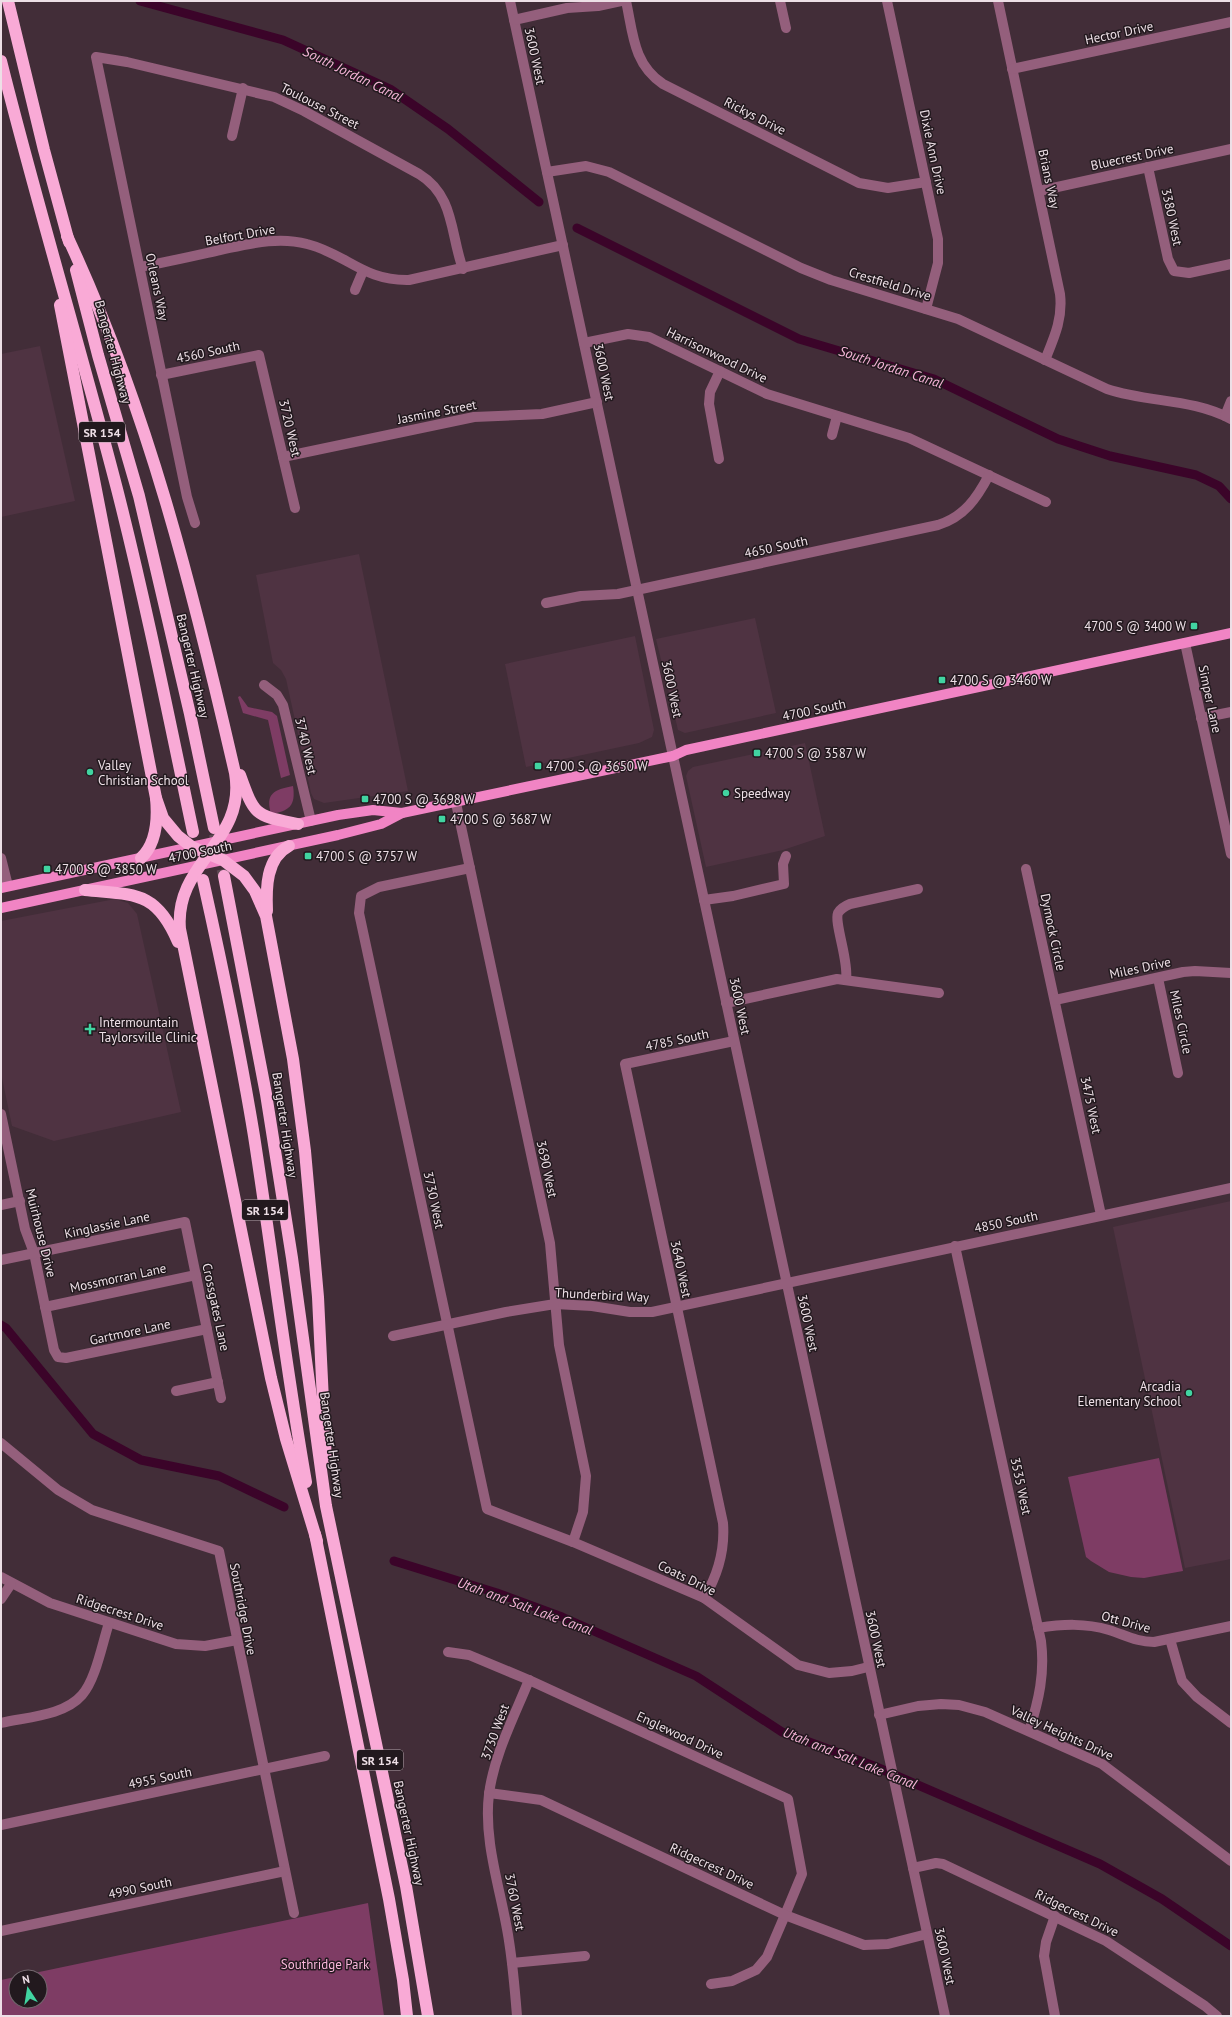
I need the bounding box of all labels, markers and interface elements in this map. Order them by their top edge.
street label: Hector Drive [1083,17,1155,49]
street label: 3600 West [521,26,549,87]
water label: South Jordan Canal [300,42,406,106]
street label: Toulouse Street [278,79,363,133]
street label: Rickys Drive [721,93,789,139]
street label: Dixie Ann Drive [916,108,950,196]
street label: Bluecrest Drive [1089,140,1175,174]
street label: Brians Way [1034,148,1064,210]
street label: 3380 West [1158,187,1186,248]
street label: Belfort Drive [204,220,276,250]
street label: Orleans Way [142,252,172,322]
street label: Crestfield Drive [847,263,933,305]
street label: Bangerter Highway [91,298,135,406]
street label: Harrisonwood Drive [664,323,770,387]
street label: 4560 South [175,337,241,367]
street label: 3600 West [590,342,618,403]
water label: South Jordan Canal [836,342,946,392]
street label: Jasmine Street [395,396,479,428]
street label: 3720 West [275,398,305,459]
road number: SR 154 [79,422,125,442]
street label: 4650 South [743,532,809,562]
street label: Bangerter Highway [173,612,213,720]
place label: 4700 S @ 3400 W [1084,618,1186,635]
marker: 4700 S @ 3400 W [1189,621,1199,631]
street label: 3600 West [658,659,686,720]
street label: Simper Lane [1195,663,1225,735]
place label: 4700 S @ 3460 W [950,672,1052,689]
marker: 4700 S @ 3460 W [937,675,947,685]
street label: 4700 South [781,695,847,725]
street label: 3740 West [291,716,321,777]
place label: 4700 S @ 3587 W [765,745,866,762]
marker: 4700 S @ 3587 W [752,748,762,758]
place label: Valley Christian School [97,757,189,789]
place label: 4700 S @ 3650 W [546,758,648,775]
marker: 4700 S @ 3650 W [533,761,543,771]
marker: Valley Christian School [85,767,95,777]
place label: Speedway [734,785,790,802]
marker: Speedway [721,788,731,798]
place label: 4700 S @ 3698 W [373,791,475,808]
marker: 4700 S @ 3698 W [360,794,370,804]
place label: 4700 S @ 3687 W [450,811,551,828]
marker: 4700 S @ 3687 W [437,814,447,824]
street label: 4700 South [167,837,233,867]
place label: 4700 S @ 3757 W [316,848,417,865]
marker: 4700 S @ 3757 W [303,851,313,861]
place label: 4700 S @ 3850 W [55,861,157,878]
marker: 4700 S @ 3850 W [42,864,52,874]
street label: Dymock Circle [1037,892,1069,972]
street label: Miles Drive [1108,953,1172,983]
street label: 3600 West [726,976,754,1037]
street label: Miles Circle [1166,989,1196,1055]
place label: Intermountain Taylorsville Clinic [99,1014,197,1046]
marker: Intermountain Taylorsville Clinic [84,1023,96,1035]
street label: 4785 South [644,1025,710,1055]
street label: Bangerter Highway [268,1071,302,1179]
street label: 3475 West [1077,1075,1105,1136]
street label: 3690 West [533,1139,561,1200]
street label: 3730 West [420,1170,448,1231]
street label: Muirhouse Drive [22,1187,60,1279]
road number: SR 154 [242,1200,288,1220]
street label: 4850 South [973,1207,1039,1237]
street label: Kinglassie Lane [63,1208,151,1242]
street label: 3640 West [667,1239,695,1300]
street label: Mossmorran Lane [68,1259,168,1297]
street label: Crossgates Lane [198,1262,234,1352]
street label: Thunderbird Way [554,1284,650,1306]
street label: 3600 West [794,1293,822,1354]
street label: Gartmore Lane [88,1315,172,1349]
place label: Arcadia Elementary School [1077,1378,1181,1410]
marker: Arcadia Elementary School [1184,1388,1194,1398]
street label: Bangerter Highway [316,1391,348,1499]
street label: 3535 West [1007,1456,1035,1517]
street label: Coats Drive [655,1557,719,1599]
street label: Southridge Drive [226,1561,260,1657]
water label: Utah and Salt Lake Canal [455,1573,595,1639]
street label: Ridgecrest Drive [74,1590,166,1634]
street label: Ott Drive [1100,1607,1152,1637]
street label: 3600 West [862,1609,890,1670]
street label: 3730 West [477,1701,513,1762]
street label: Valley Heights Drive [1007,1701,1116,1764]
street label: Englewood Drive [634,1707,726,1763]
water label: Utah and Salt Lake Canal [780,1723,920,1793]
road number: SR 154 [357,1750,403,1770]
street label: 4955 South [127,1763,193,1793]
street label: Bangerter Highway [390,1779,428,1887]
street label: Ridgecrest Drive [667,1839,757,1893]
street label: 3760 West [501,1872,529,1933]
street label: 4990 South [107,1873,173,1903]
street label: Ridgecrest Drive [1032,1885,1122,1941]
street label: 3600 West [931,1926,959,1987]
park label: Southridge Park [281,1956,370,1973]
north arrow [8,1969,48,2009]
text: N [21,1972,31,1987]

